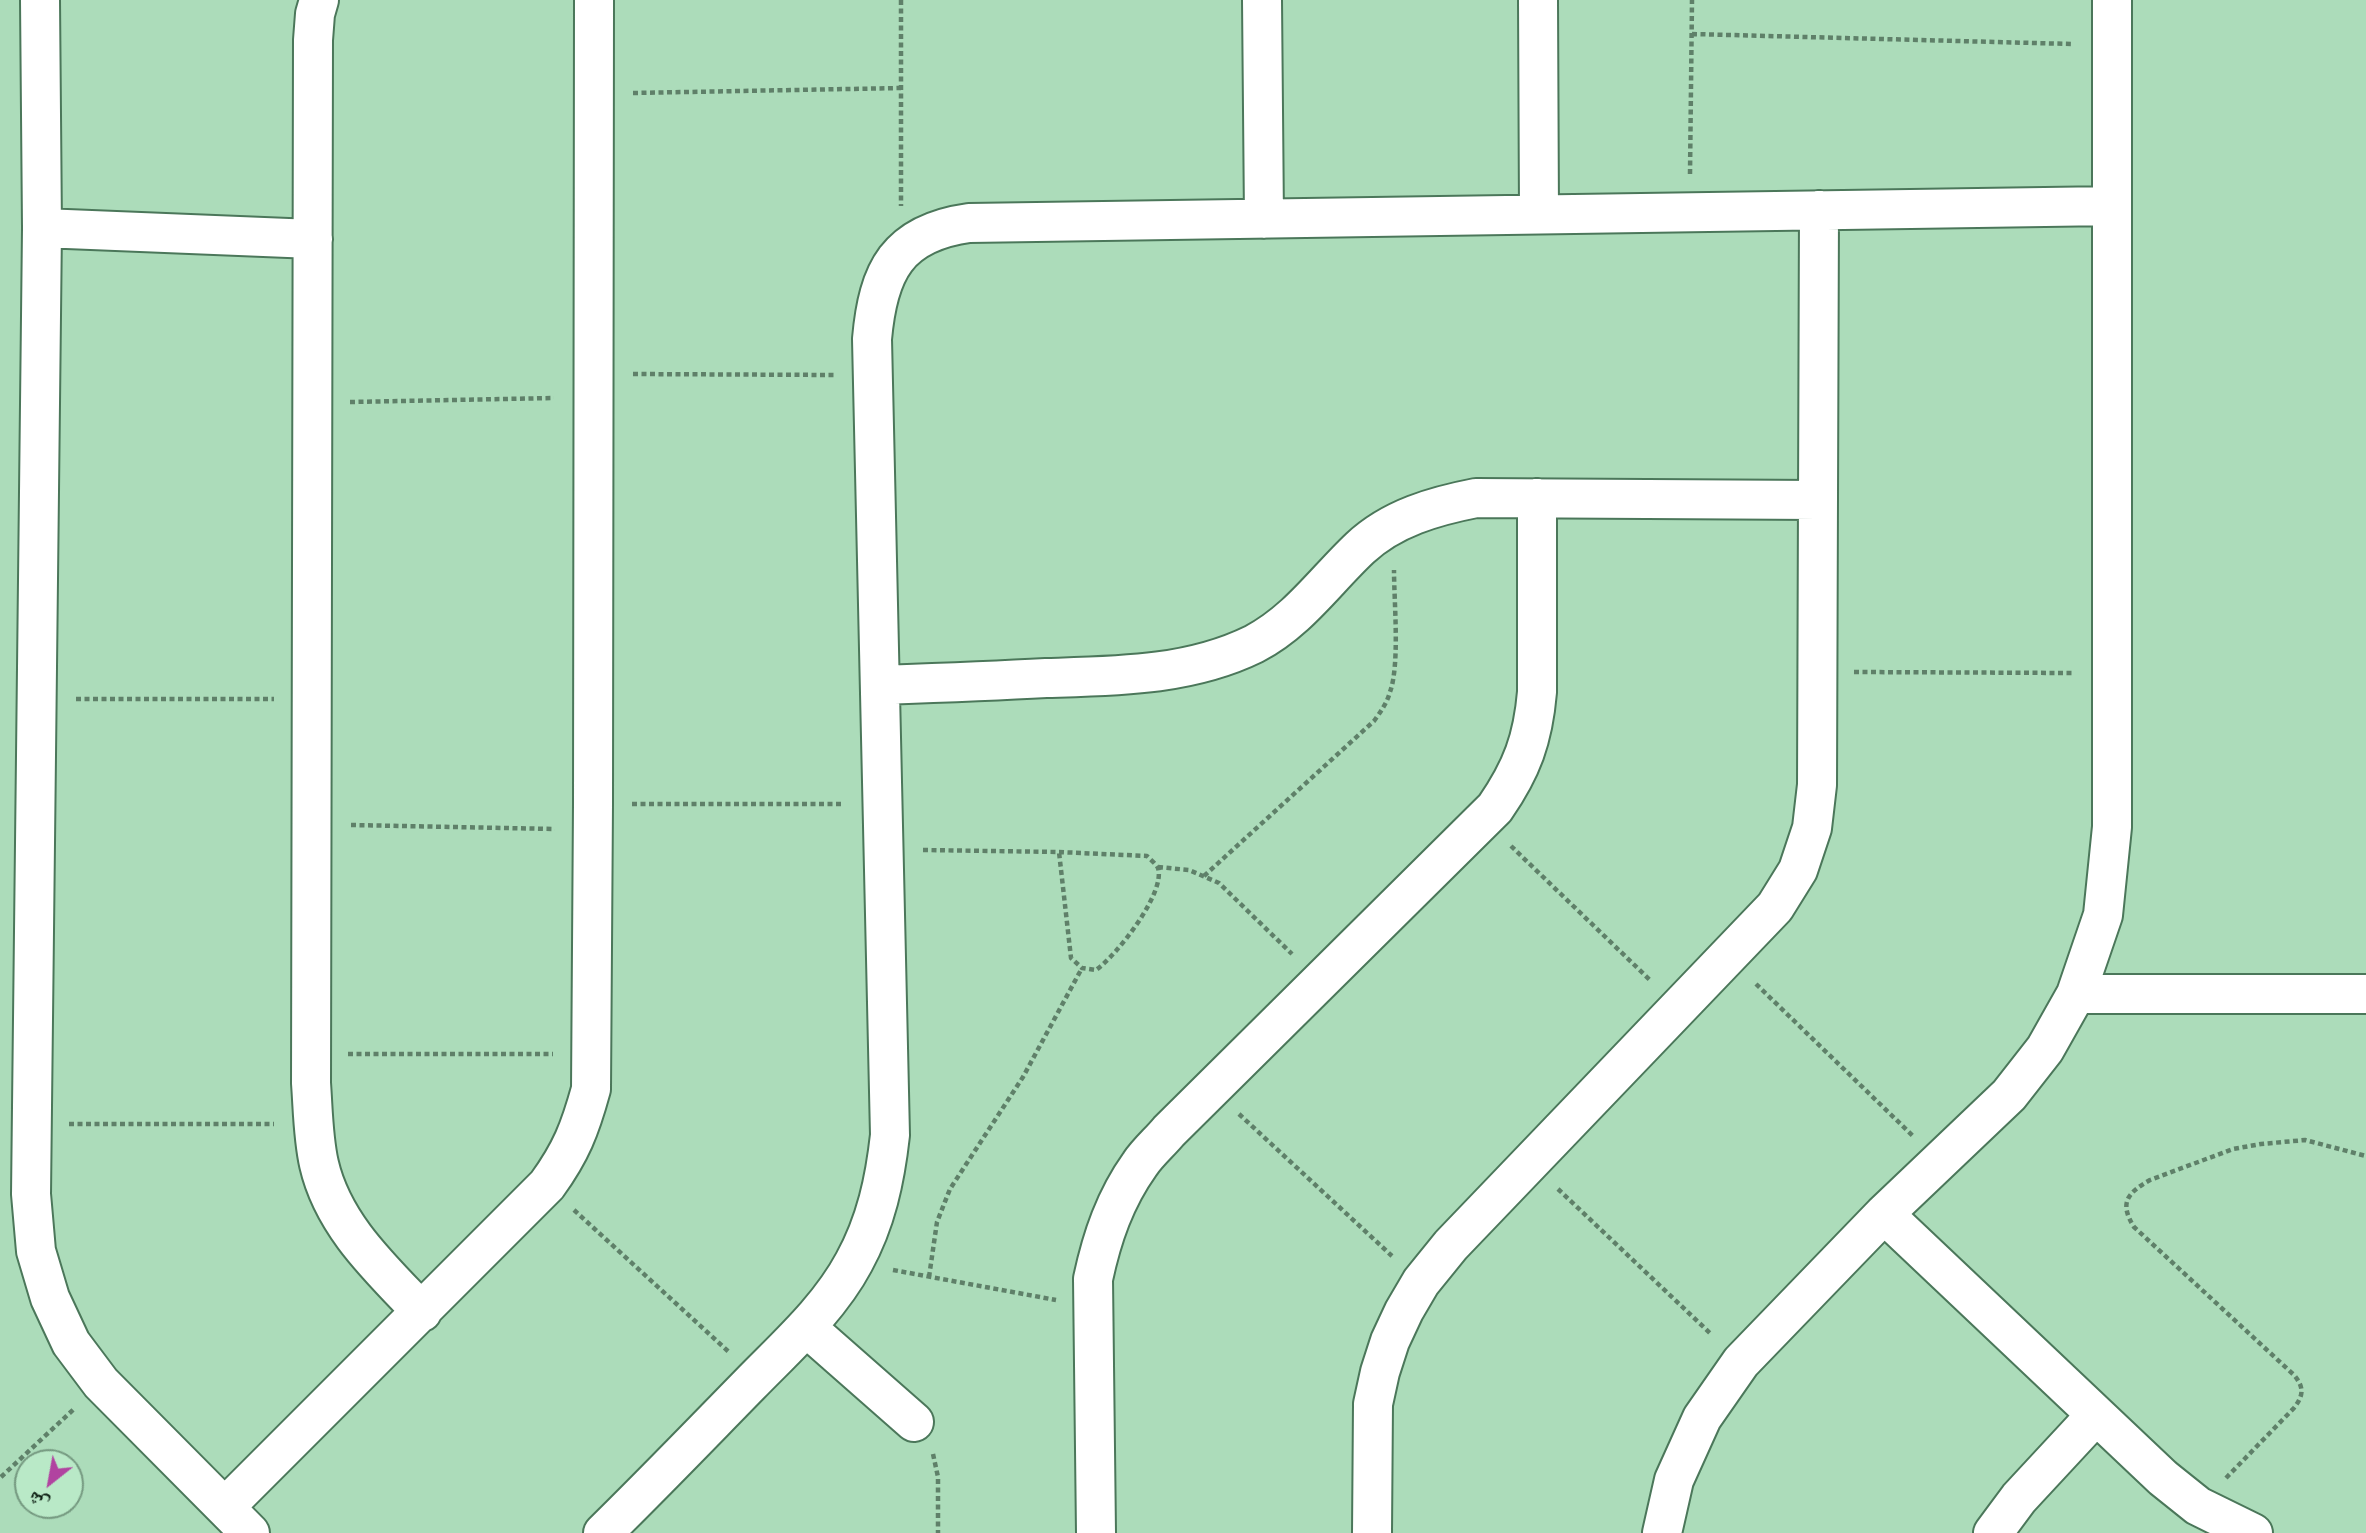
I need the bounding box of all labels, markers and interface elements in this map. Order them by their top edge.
north arrow [14,1449,84,1519]
text: ش [23,1484,55,1517]

